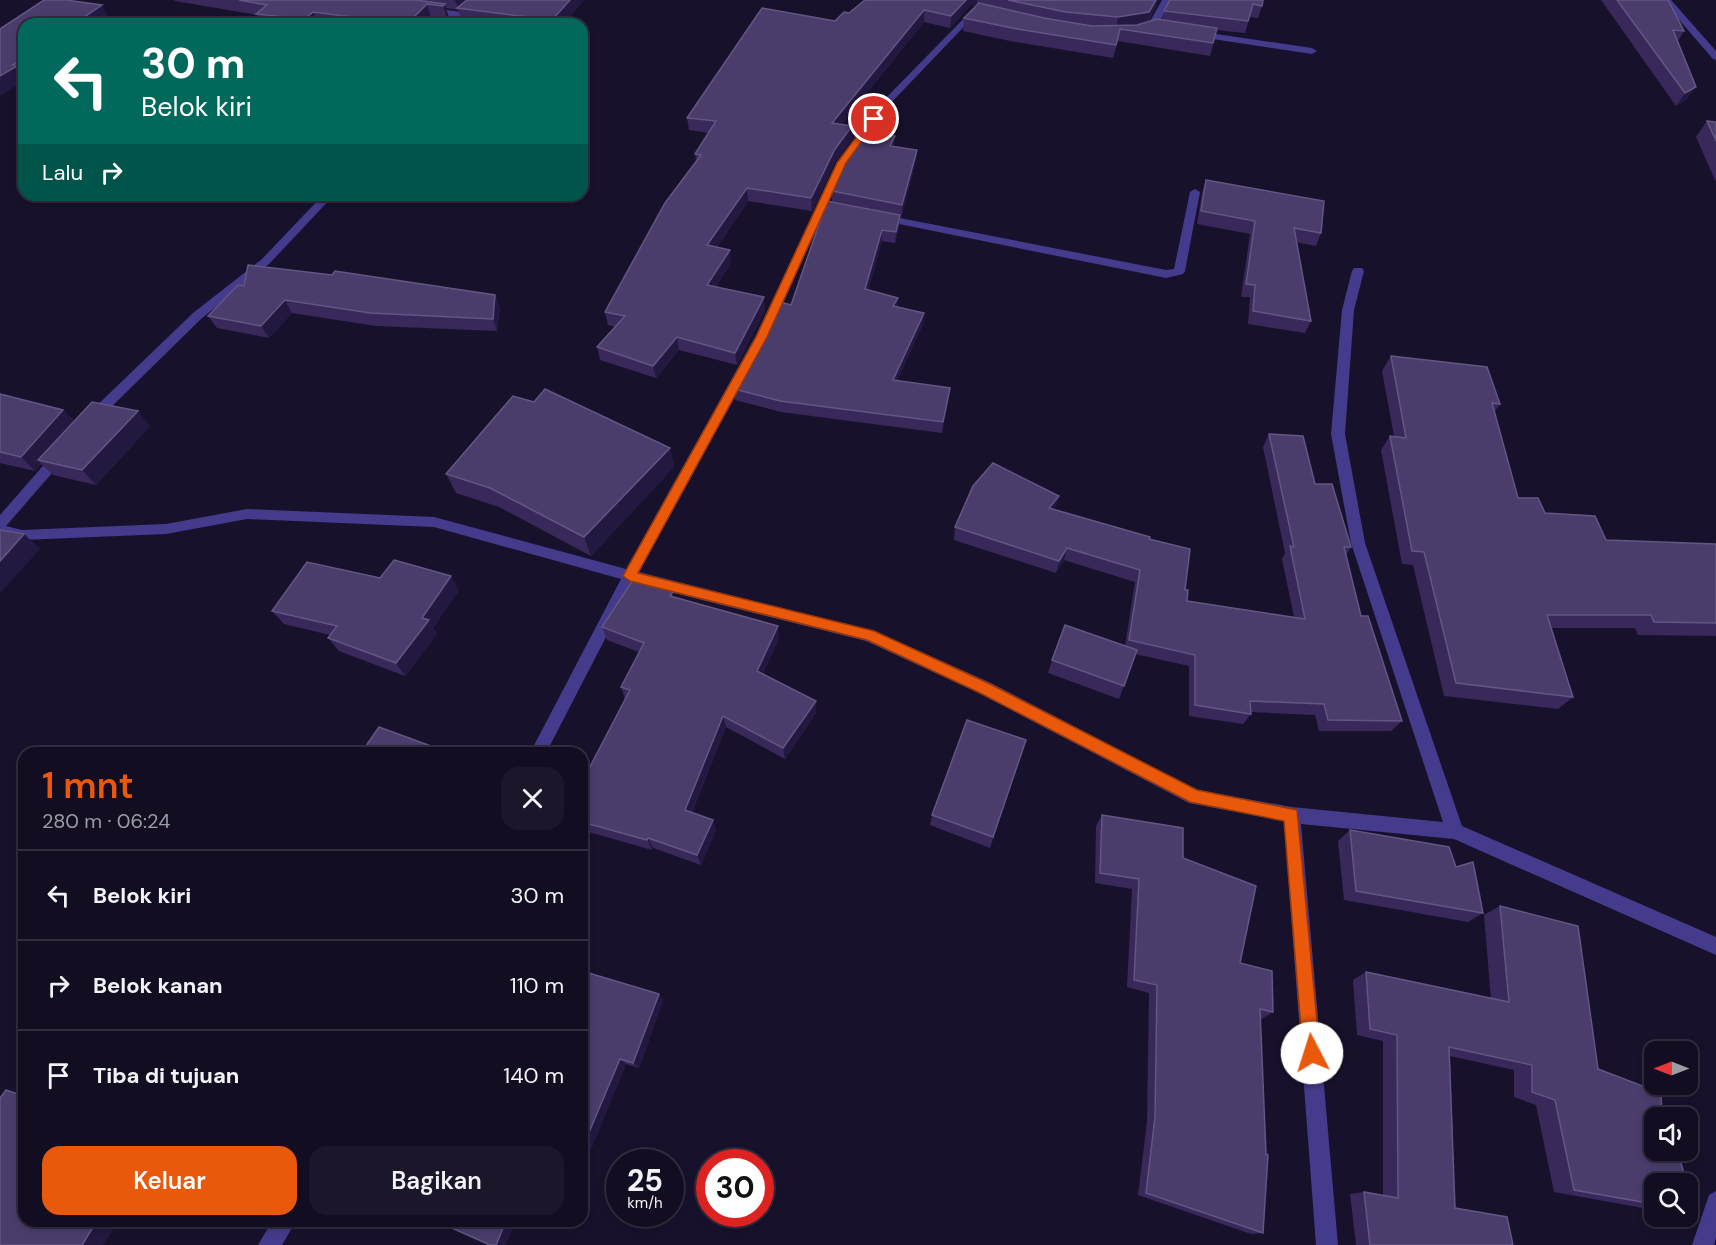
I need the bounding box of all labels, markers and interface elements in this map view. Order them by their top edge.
text: 30 m [141,36,245,91]
icon: left [42,42,120,120]
text: Belok kiri [141,89,252,124]
pin [848,93,899,144]
icon: arrive [857,102,890,135]
icon: right [95,156,128,189]
text: Lalu [42,158,83,187]
text: 1 mnt [42,762,134,809]
button: close [501,767,564,830]
text: 280 m · 06:24 [42,808,170,834]
icon: left [42,879,75,912]
text: Belok kiri [93,881,191,910]
text: 30 m [510,881,564,910]
icon: right [42,969,75,1002]
text: Belok kanan [93,971,223,1000]
text: 110 m [510,971,564,1000]
position arrow [1280,1021,1344,1085]
north arrow [1644,1041,1698,1095]
map controls [1644,1041,1698,1227]
icon: arrive [42,1059,75,1092]
text: Tiba di tujuan [93,1061,239,1090]
text: 140 m [503,1061,564,1090]
button: sound [1644,1107,1698,1161]
button: Keluar [42,1146,297,1215]
button: Bagikan [309,1146,564,1215]
speed limit sign: 30 [696,1149,774,1227]
text: 25 [627,1161,663,1200]
button: search [1644,1173,1698,1227]
text: km/h [627,1193,663,1213]

